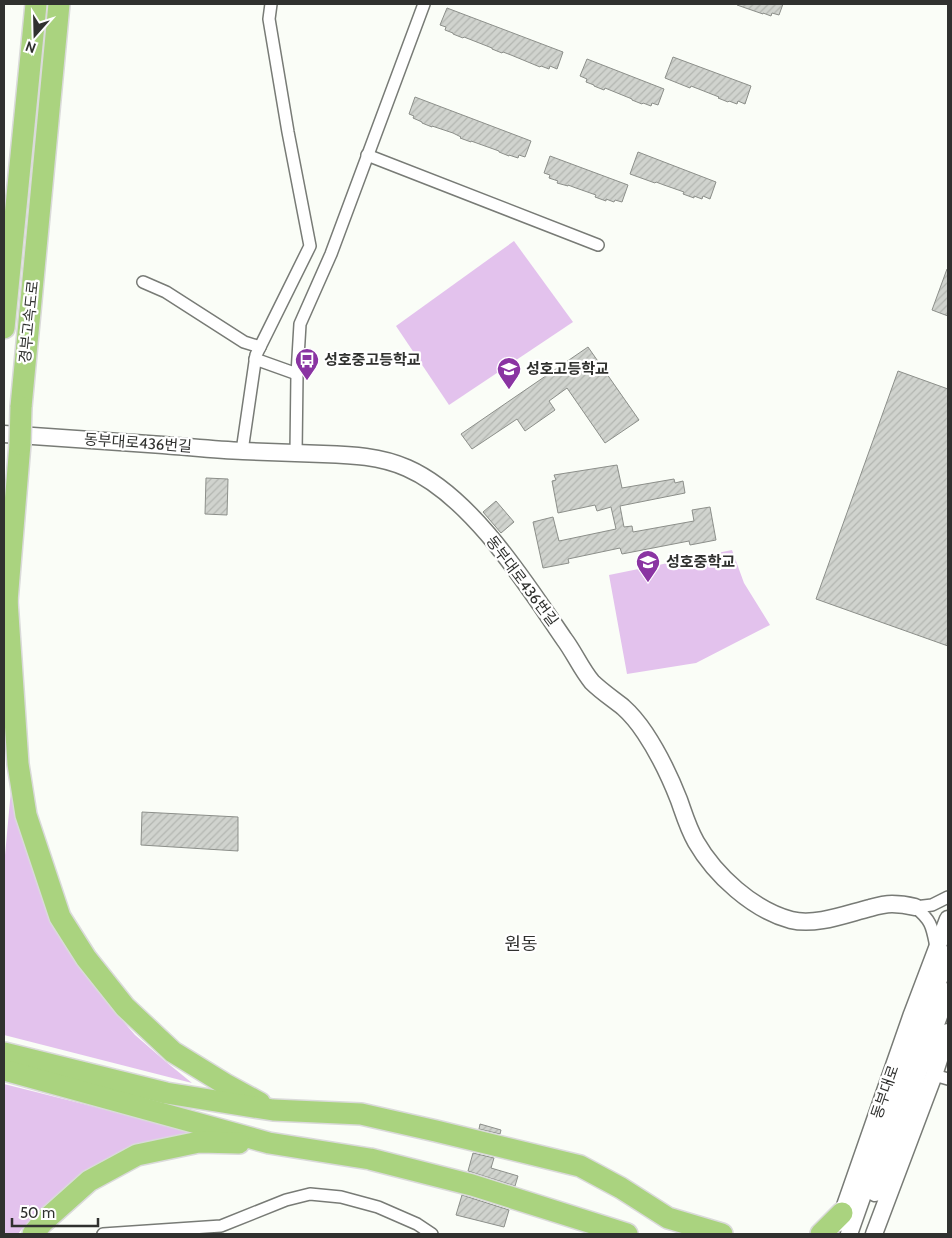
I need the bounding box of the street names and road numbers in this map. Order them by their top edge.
street label: 경부고속도로 [16,280,42,364]
street label: 동부대로436번길 [83,430,193,456]
street label: 동부대로436번길 [482,532,562,630]
street label: 동부대로 [868,1063,902,1121]

